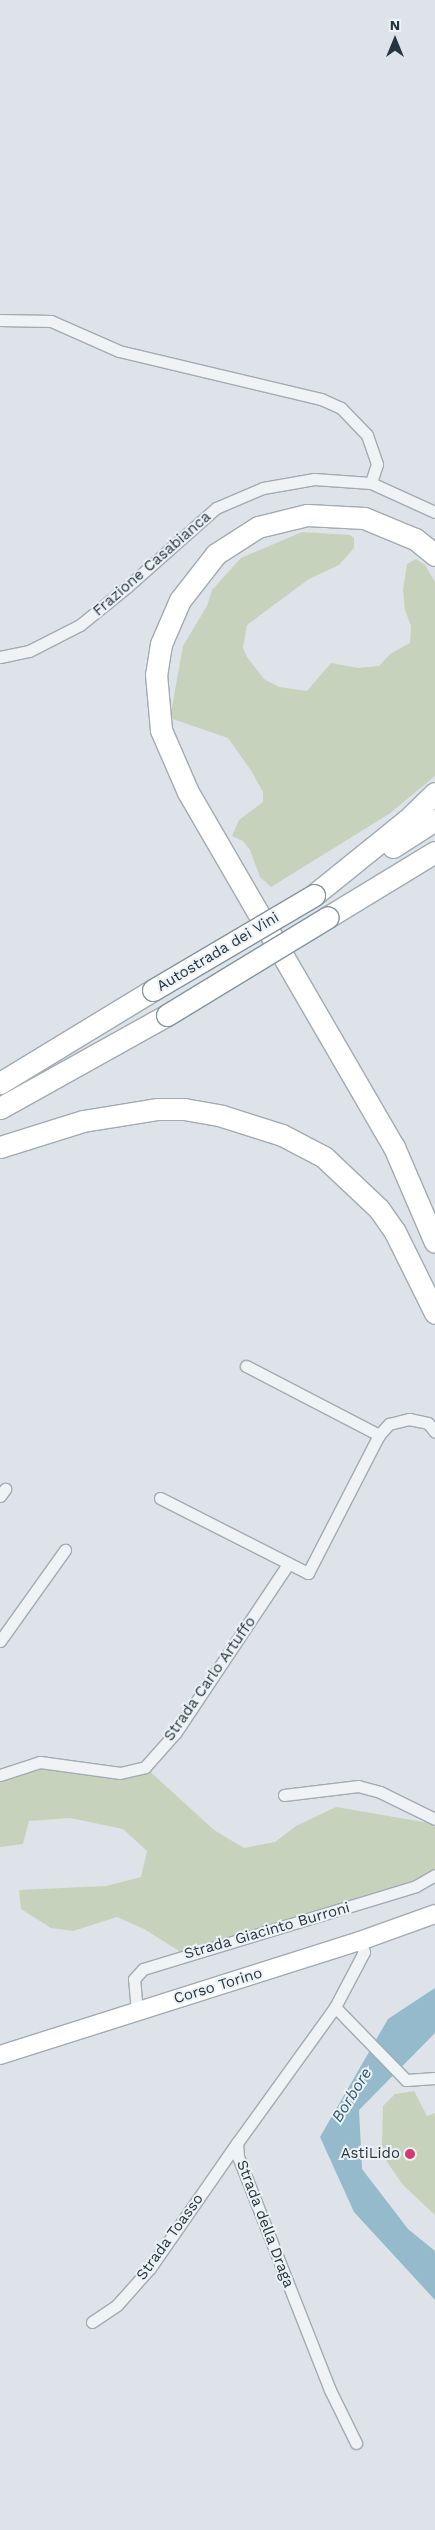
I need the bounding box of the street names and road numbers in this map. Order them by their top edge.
street label: Frazione Casabianca [89,508,215,620]
street label: Autostrada dei Vini [153,908,283,996]
street label: Strada Carlo Artuffo [160,1613,260,1745]
street label: Strada Giacinto Burroni [182,1899,352,1963]
street label: Corso Torino [171,1964,265,2008]
street label: Strada della Draga [232,2157,298,2291]
street label: Strada Toasso [132,2190,208,2284]

